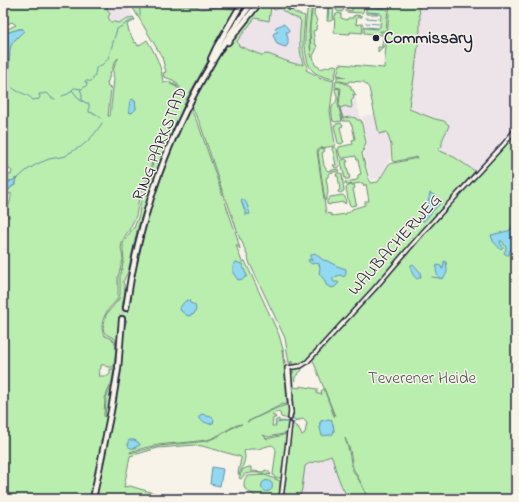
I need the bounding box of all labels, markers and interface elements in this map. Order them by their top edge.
place label: Commissary [384,26,473,53]
marker: Commissary [371,33,381,43]
street label: RING PARKSTAD [126,84,194,204]
street label: WAUBACHERWEG [342,189,448,301]
park label: Teverener Heide [368,366,476,391]

